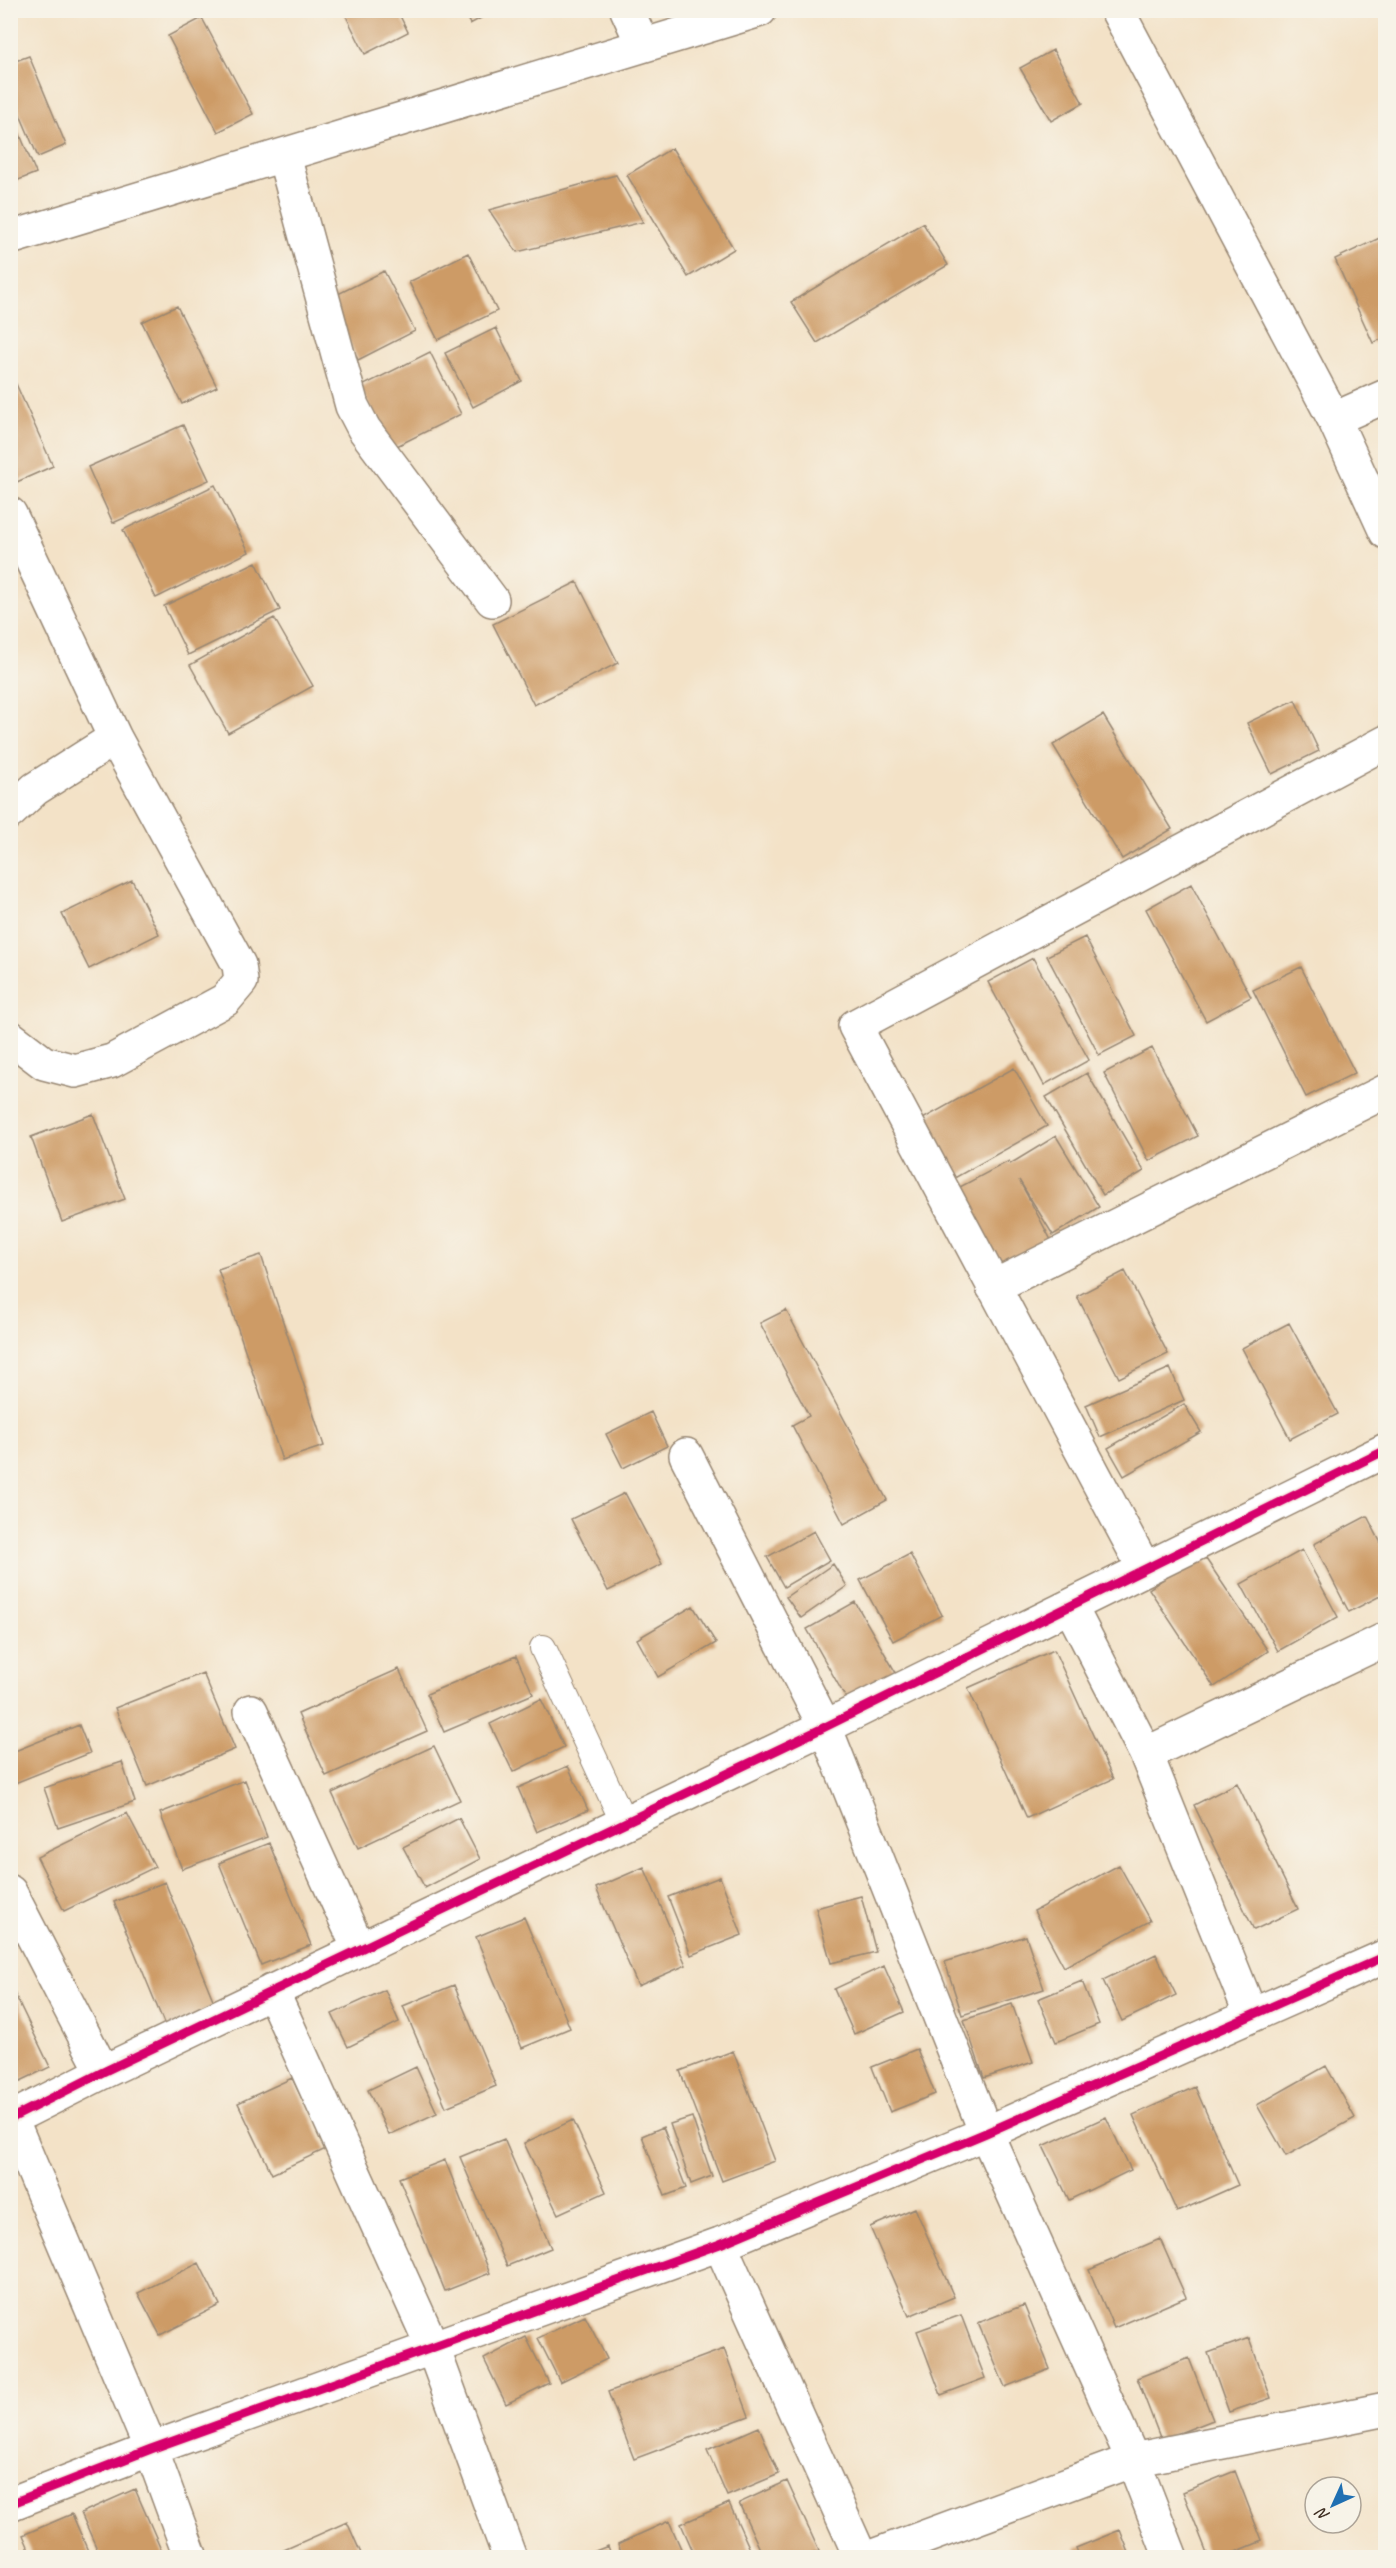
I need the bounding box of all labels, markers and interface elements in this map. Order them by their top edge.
north arrow [1303,2475,1363,2535]
text: N [1310,2502,1334,2525]

